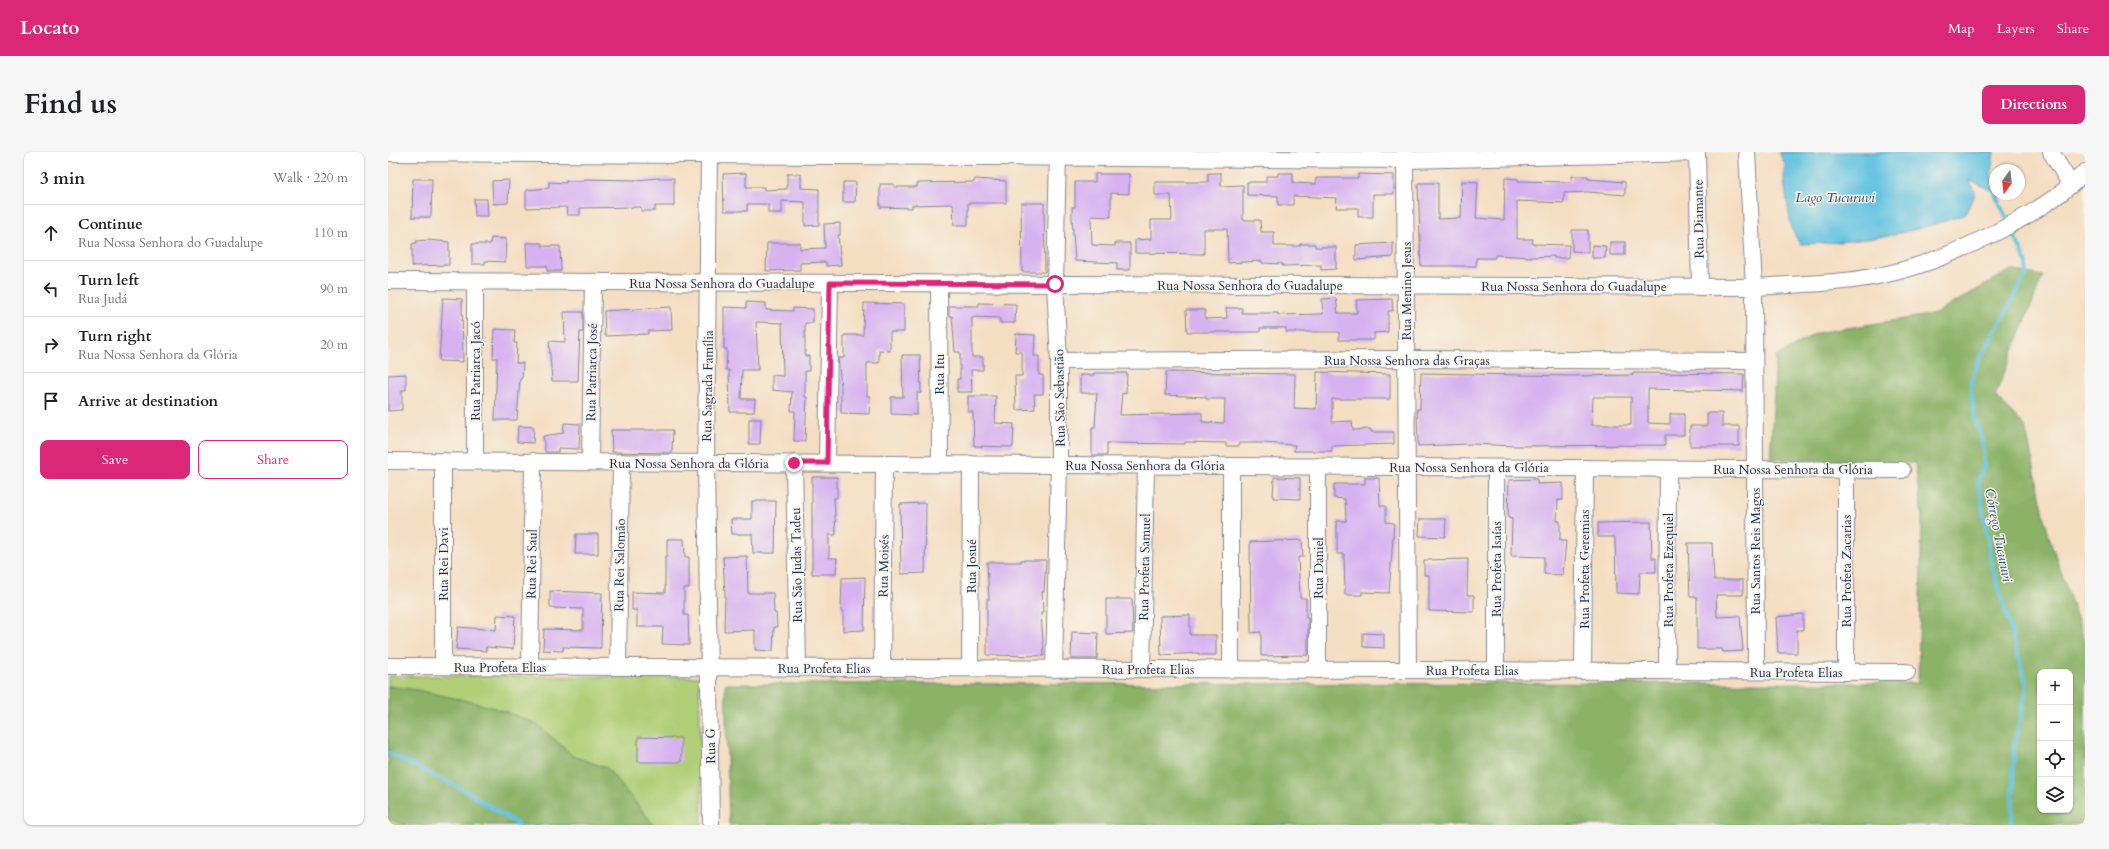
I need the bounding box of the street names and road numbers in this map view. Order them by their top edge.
street label: Rua Diamante [1689,179,1709,259]
street label: Rua Menino Jesus [1398,242,1416,340]
street label: Rua Nossa Senhora do Guadalupe [629,275,815,293]
street label: Rua Nossa Senhora do Guadalupe [1157,277,1343,295]
street label: Rua Nossa Senhora do Guadalupe [1481,278,1667,296]
street label: Rua Patriarca Jacó [467,321,485,421]
street label: Rua Patriarca José [582,323,602,421]
street label: Rua Sagrada Família [698,330,718,442]
street label: Rua São Sebastião [1050,349,1070,447]
street label: Rua Nossa Senhora das Graças [1324,352,1490,370]
street label: Rua Itu [931,354,949,394]
street label: Rua Nossa Senhora da Glória [609,455,769,473]
street label: Rua Nossa Senhora da Glória [1065,457,1225,475]
street label: Rua Nossa Senhora da Glória [1389,459,1549,477]
street label: Rua Nossa Senhora da Glória [1713,461,1873,479]
street label: Rua Santos Reis Magos [1747,488,1765,614]
street label: Rua São Judas Tadeu [787,507,807,623]
street label: Rua Profeta Geremias [1576,509,1594,629]
street label: Rua Profeta Ezequiel [1660,512,1678,627]
street label: Rua Profeta Samuel [1135,513,1155,621]
street label: Rua Profeta Zacarias [1838,515,1856,627]
street label: Rua Rei Salomão [610,518,630,612]
street label: Rua Profeta Isaías [1488,521,1506,617]
street label: Rua Rei Davi [435,527,453,601]
street label: Rua Rei Saul [522,528,542,599]
street label: Rua Moisés [874,534,894,598]
street label: Rua Daniel [1310,536,1328,599]
street label: Rua Josué [963,539,981,593]
street label: Rua Profeta Elias [454,659,546,677]
street label: Rua Profeta Elias [778,660,870,678]
street label: Rua Profeta Elias [1102,661,1194,679]
street label: Rua Profeta Elias [1426,662,1518,680]
street label: Rua Profeta Elias [1750,664,1842,682]
street label: Rua G [702,728,720,764]

